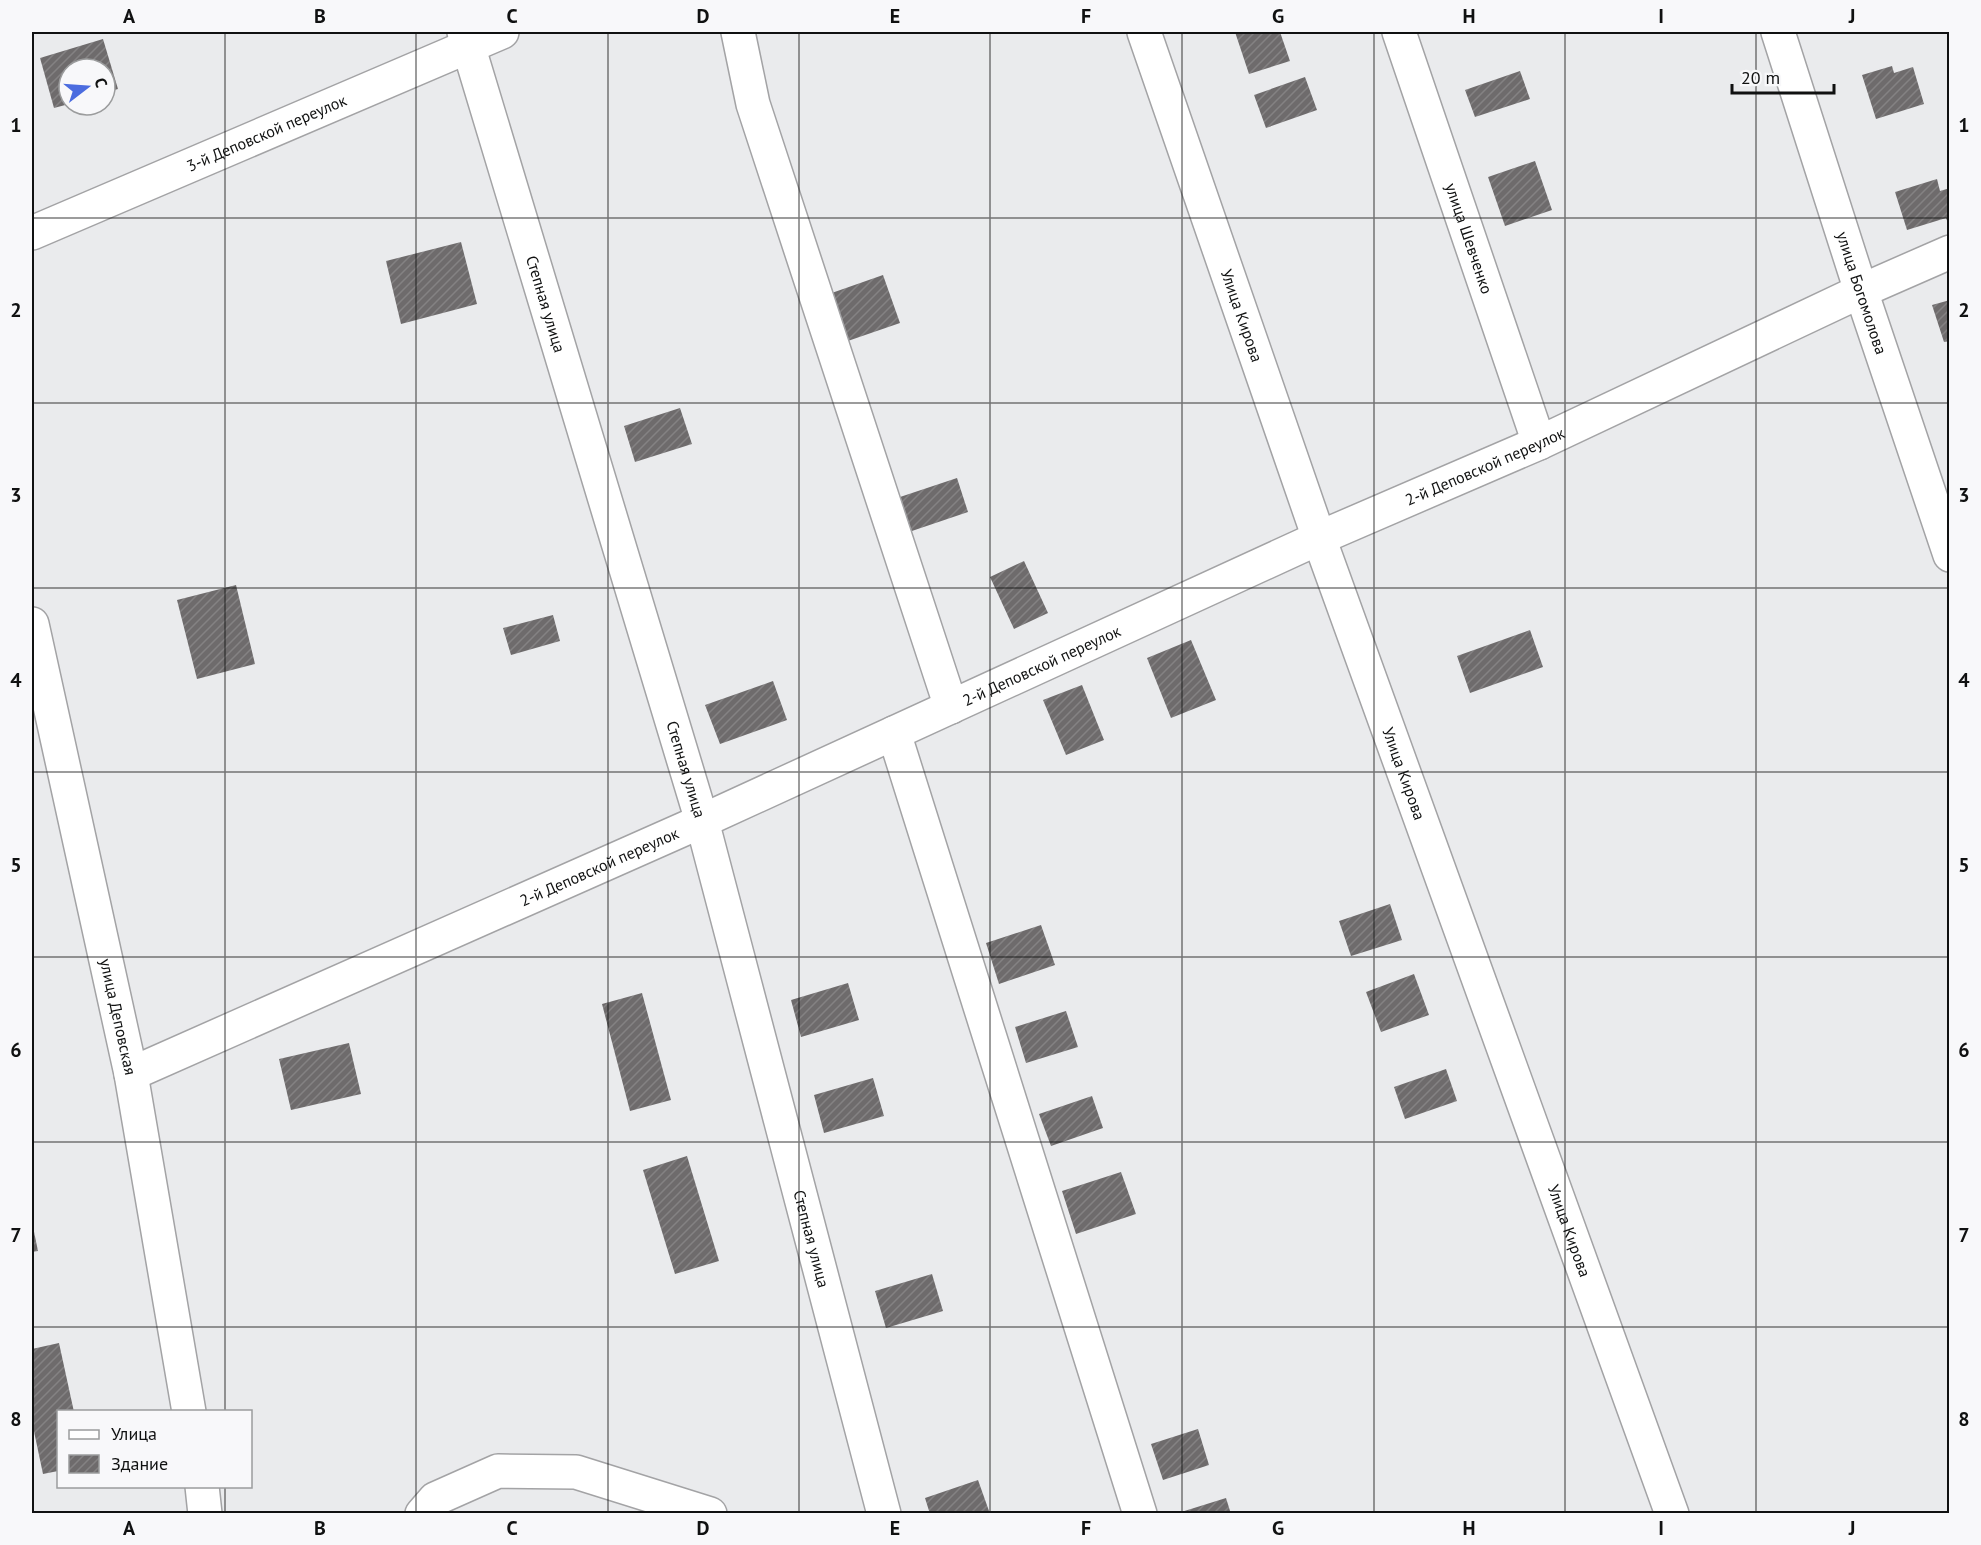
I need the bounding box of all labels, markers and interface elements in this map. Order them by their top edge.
text: A [123,3,136,29]
text: B [314,3,326,29]
text: C [506,3,518,29]
text: D [697,3,710,29]
text: E [890,3,900,29]
text: F [1081,3,1091,29]
text: G [1272,3,1284,29]
text: H [1462,3,1476,29]
text: I [1658,3,1664,29]
text: J [1848,3,1855,29]
north arrow [57,57,117,117]
scale bar [1732,57,1834,95]
text: 20 m [1741,66,1780,89]
text: С [90,75,112,90]
street label: 3-й Деповской переулок [184,90,350,176]
text: 1 [10,112,22,138]
text: 1 [1958,112,1970,138]
street label: улица Шевченко [1441,180,1497,296]
street label: улица Богомолова [1833,229,1892,357]
street label: Степная улица [522,253,570,355]
street label: Улица Кирова [1217,266,1267,365]
text: 2 [10,297,22,323]
text: 2 [1958,297,1970,323]
street label: 2-й Деповской переулок [1402,422,1568,510]
text: 3 [10,482,22,508]
text: 3 [1958,482,1970,508]
street label: 2-й Деповской переулок [959,620,1124,710]
text: 4 [10,667,22,693]
text: 4 [1958,667,1970,693]
street label: Степная улица [662,718,710,820]
street label: Улица Кирова [1378,725,1430,823]
street label: 2-й Деповской переулок [517,823,682,911]
text: 5 [10,852,22,878]
text: 5 [1958,852,1970,878]
street label: улица Деповская [96,957,141,1077]
text: 6 [10,1037,22,1063]
text: 6 [1958,1037,1970,1063]
street label: Улица Кирова [1544,1182,1595,1280]
street label: Степная улица [789,1188,834,1290]
text: 7 [10,1222,22,1248]
text: 7 [1958,1222,1970,1248]
text: 8 [10,1406,22,1432]
text: 8 [1958,1406,1970,1432]
legend [57,1410,252,1488]
text: Улица [111,1422,157,1445]
text: Здание [111,1452,168,1475]
text: A [123,1515,136,1541]
text: B [314,1515,326,1541]
text: C [506,1515,518,1541]
text: D [697,1515,710,1541]
text: E [890,1515,900,1541]
text: F [1081,1515,1091,1541]
text: G [1272,1515,1284,1541]
text: H [1462,1515,1476,1541]
text: I [1658,1515,1664,1541]
text: J [1848,1515,1855,1541]

